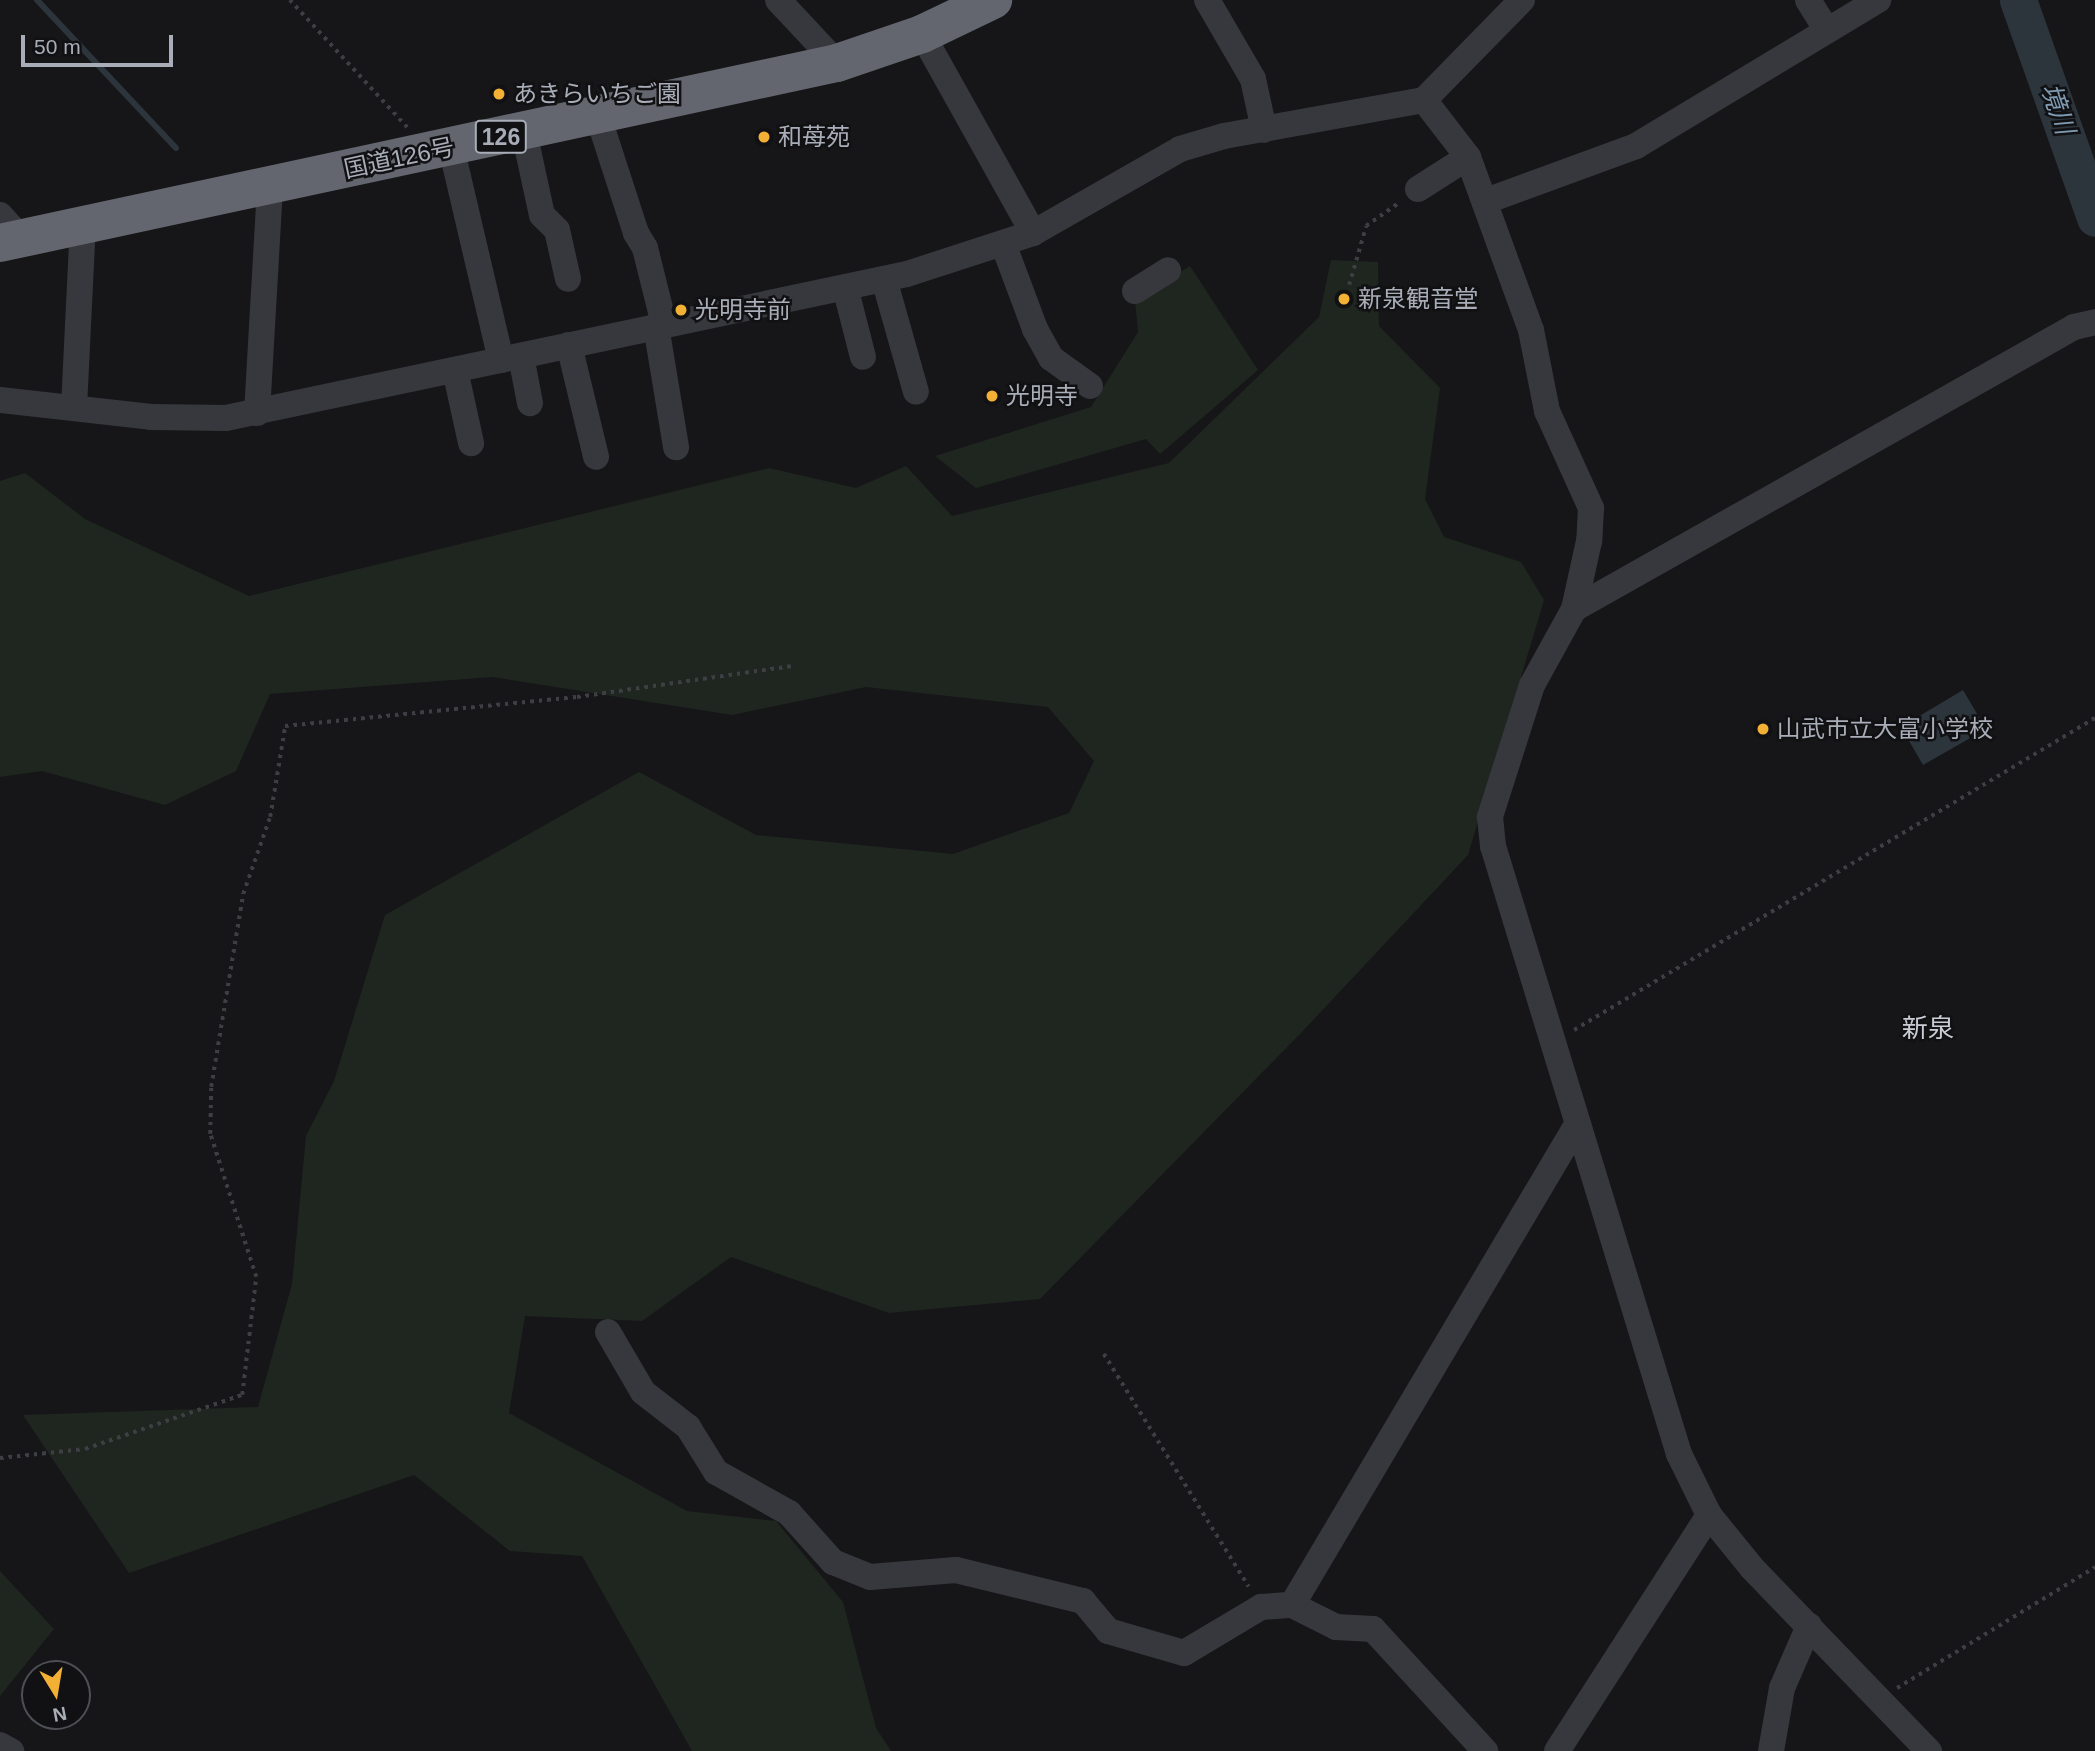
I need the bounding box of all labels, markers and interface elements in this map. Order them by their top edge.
scale bar [24,21,177,65]
text: 50 m [34,35,81,58]
water label: 境川 [2034,79,2080,139]
place label: あきらいちご園 [513,80,681,108]
marker: あきらいちご園 [491,86,507,102]
road number: 126 [475,118,527,156]
place label: 和苺苑 [778,123,850,151]
marker: 和苺苑 [756,129,772,145]
street label: 国道126号 [341,132,457,184]
place label: 新泉観音堂 [1358,285,1478,313]
marker: 新泉観音堂 [1336,291,1352,307]
place label: 光明寺前 [695,296,791,324]
marker: 光明寺前 [673,302,689,318]
place label: 光明寺 [1006,382,1078,410]
marker: 光明寺 [984,388,1000,404]
place label: 山武市立大富小学校 [1777,715,1993,743]
marker: 山武市立大富小学校 [1755,721,1771,737]
district label: 新泉 [1902,1013,1954,1045]
north arrow [21,1660,91,1730]
text: N [51,1703,68,1726]

